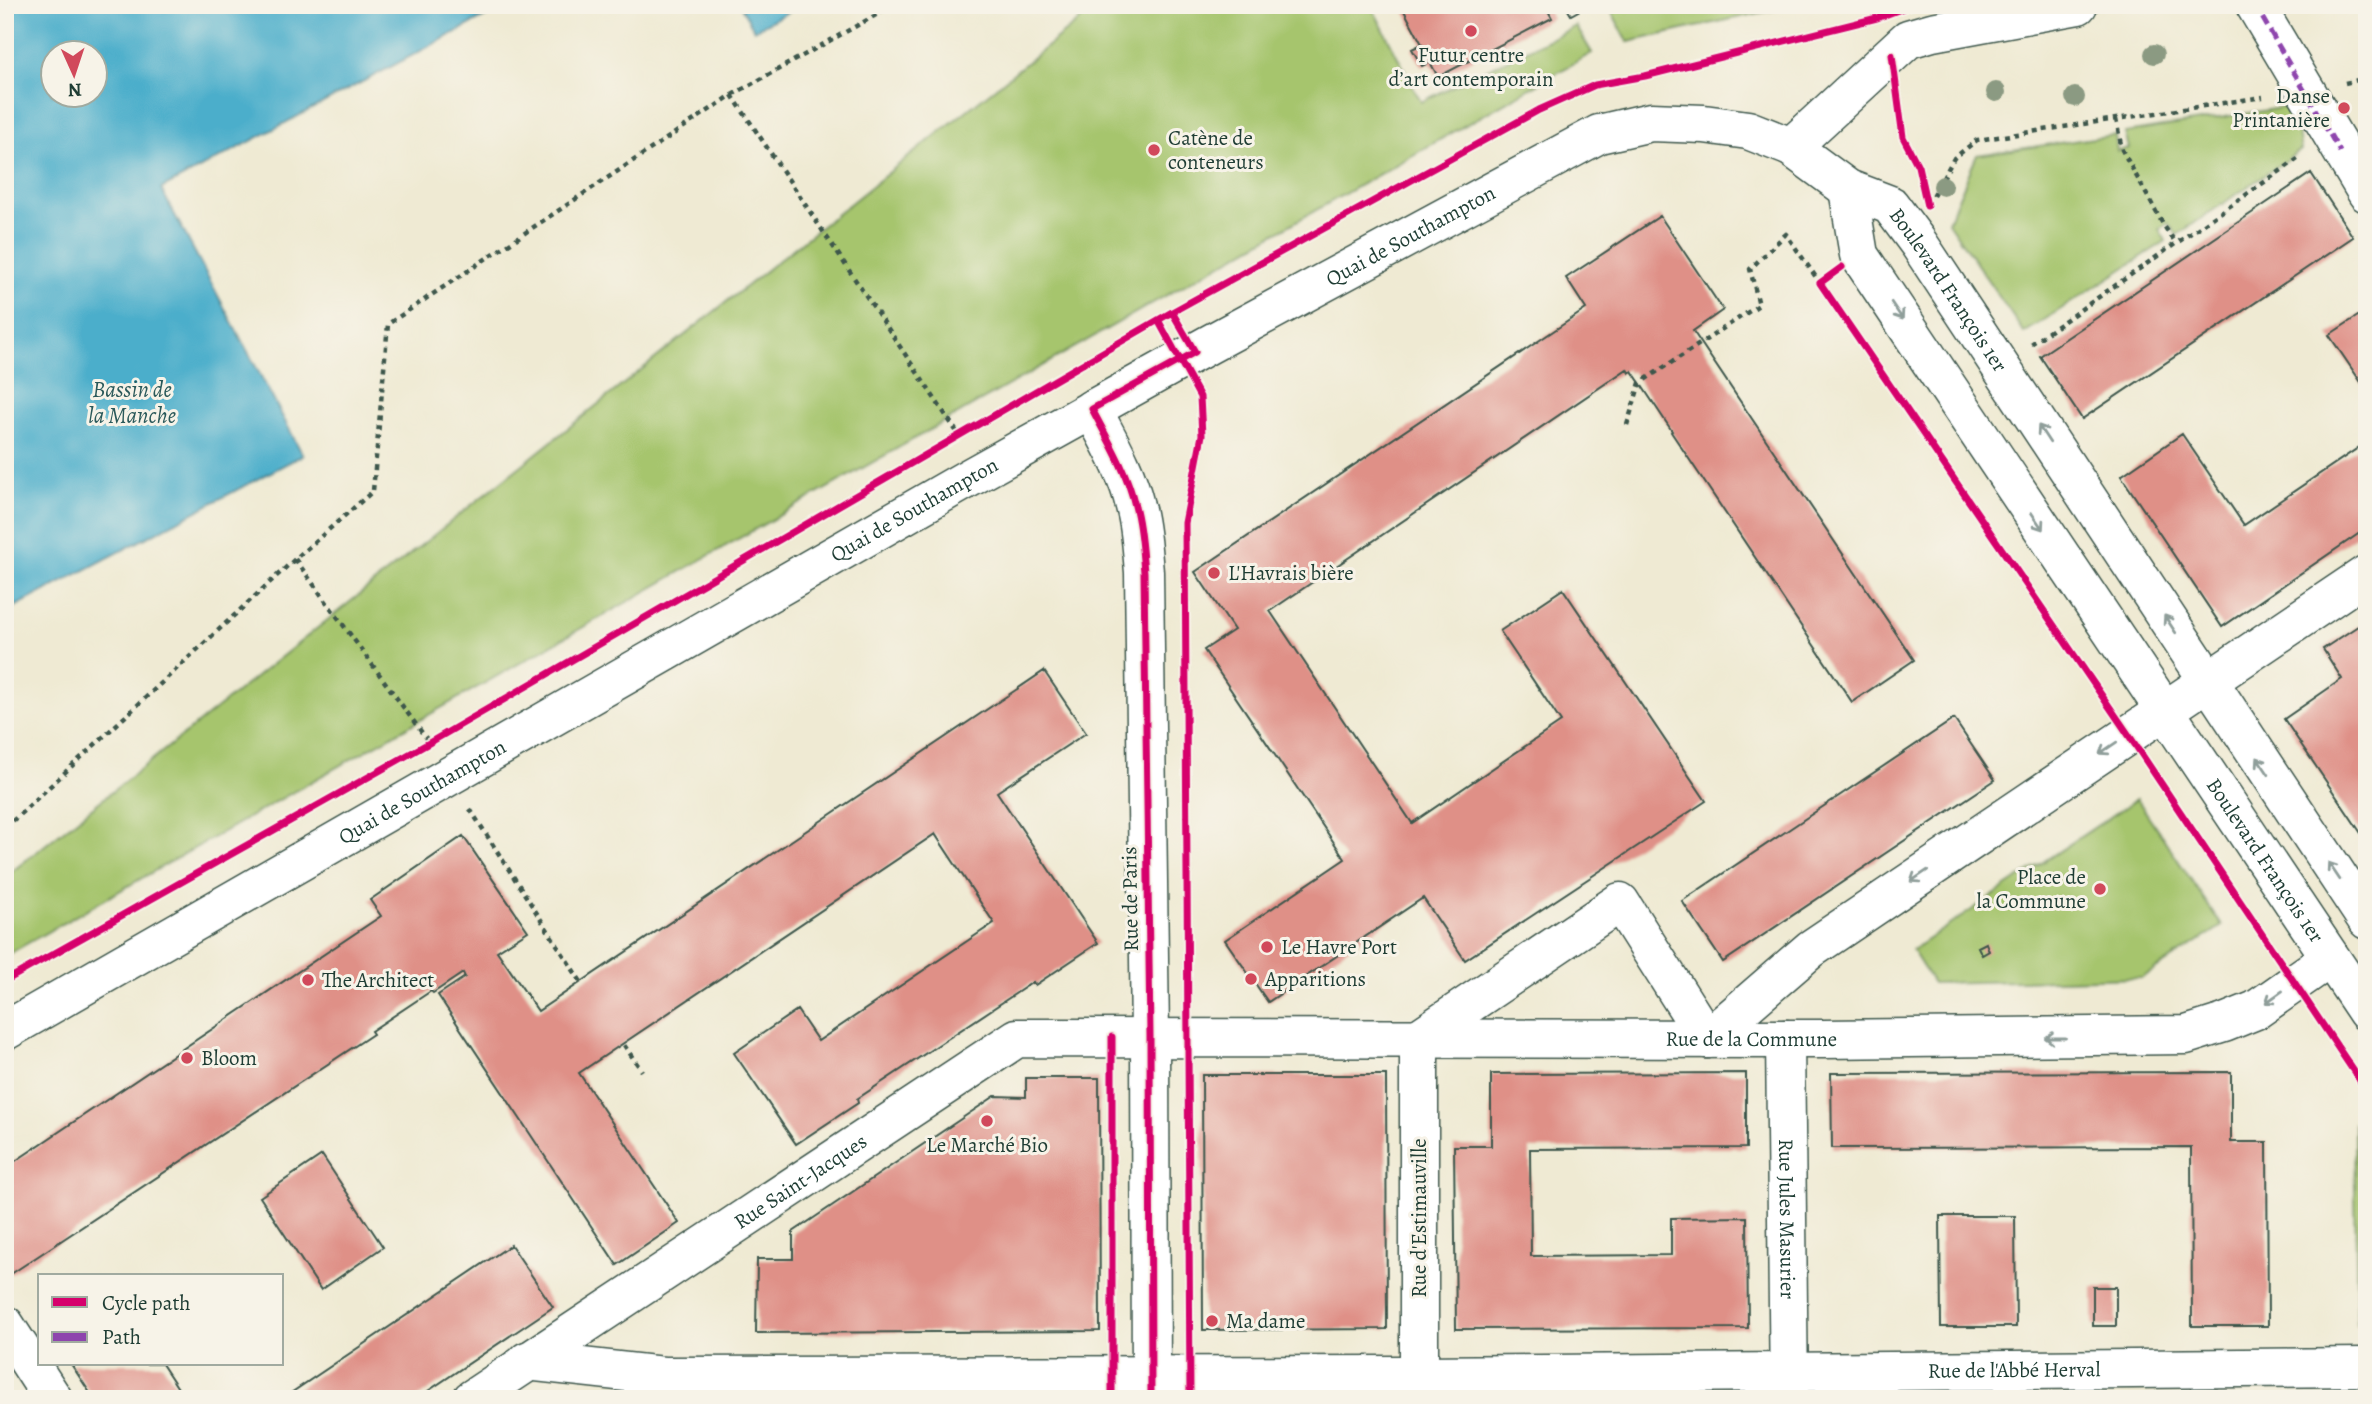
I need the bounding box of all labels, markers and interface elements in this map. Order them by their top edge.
marker: Futur centre d’art contemporain [1463,23,1479,39]
north arrow [38,38,108,108]
place label: Futur centre d’art contemporain [1389,41,1553,93]
text: N [67,77,82,103]
place label: Danse Printanière [2232,82,2330,134]
marker: Danse Printanière [2336,100,2352,116]
place label: Catène de conteneurs [1168,124,1264,176]
marker: Catène de conteneurs [1146,142,1162,158]
street label: Quai de Southampton [1321,179,1500,293]
street label: Boulevard François 1er [1883,202,2014,377]
one-way arrow [1891,301,1905,321]
water label: Bassin de la Manche [88,374,176,431]
one-way arrow [2037,425,2051,444]
street label: Quai de Southampton [825,451,1003,569]
one-way arrow [2030,511,2045,530]
place label: L'Havrais bière [1228,559,1354,587]
marker: L'Havrais bière [1206,565,1222,581]
one-way arrow [2162,615,2177,634]
street label: Quai de Southampton [333,733,511,851]
one-way arrow [2099,741,2118,755]
one-way arrow [2256,756,2270,776]
street label: Boulevard François 1er [2200,773,2331,948]
street label: Rue de Paris [1115,846,1145,952]
one-way arrow [2327,862,2341,881]
place label: Place de la Commune [1977,863,2086,915]
one-way arrow [1910,869,1930,883]
marker: Place de la Commune [2092,881,2108,897]
place label: Le Havre Port [1281,933,1397,961]
marker: Le Havre Port [1259,939,1275,955]
place label: Apparitions [1264,965,1366,993]
place label: The Architect [322,966,434,994]
marker: Apparitions [1243,971,1259,987]
marker: The Architect [300,972,316,988]
one-way arrow [2265,990,2284,1004]
street label: Rue de la Commune [1665,1025,1837,1053]
one-way arrow [2044,1031,2067,1045]
place label: Bloom [201,1044,257,1072]
marker: Bloom [179,1050,195,1066]
marker: Le Marché Bio [979,1113,995,1129]
street label: Rue Saint-Jacques [728,1127,872,1236]
place label: Le Marché Bio [926,1131,1048,1159]
street label: Rue d'Estimauville [1405,1138,1433,1298]
street label: Rue Jules Masurier [1772,1139,1802,1299]
legend [38,1274,284,1366]
text: Cycle path [102,1289,191,1317]
place label: Ma dame [1226,1307,1305,1335]
marker: Ma dame [1204,1313,1220,1329]
text: Path [102,1323,141,1351]
street label: Rue de l'Abbé Herval [1928,1355,2101,1385]

